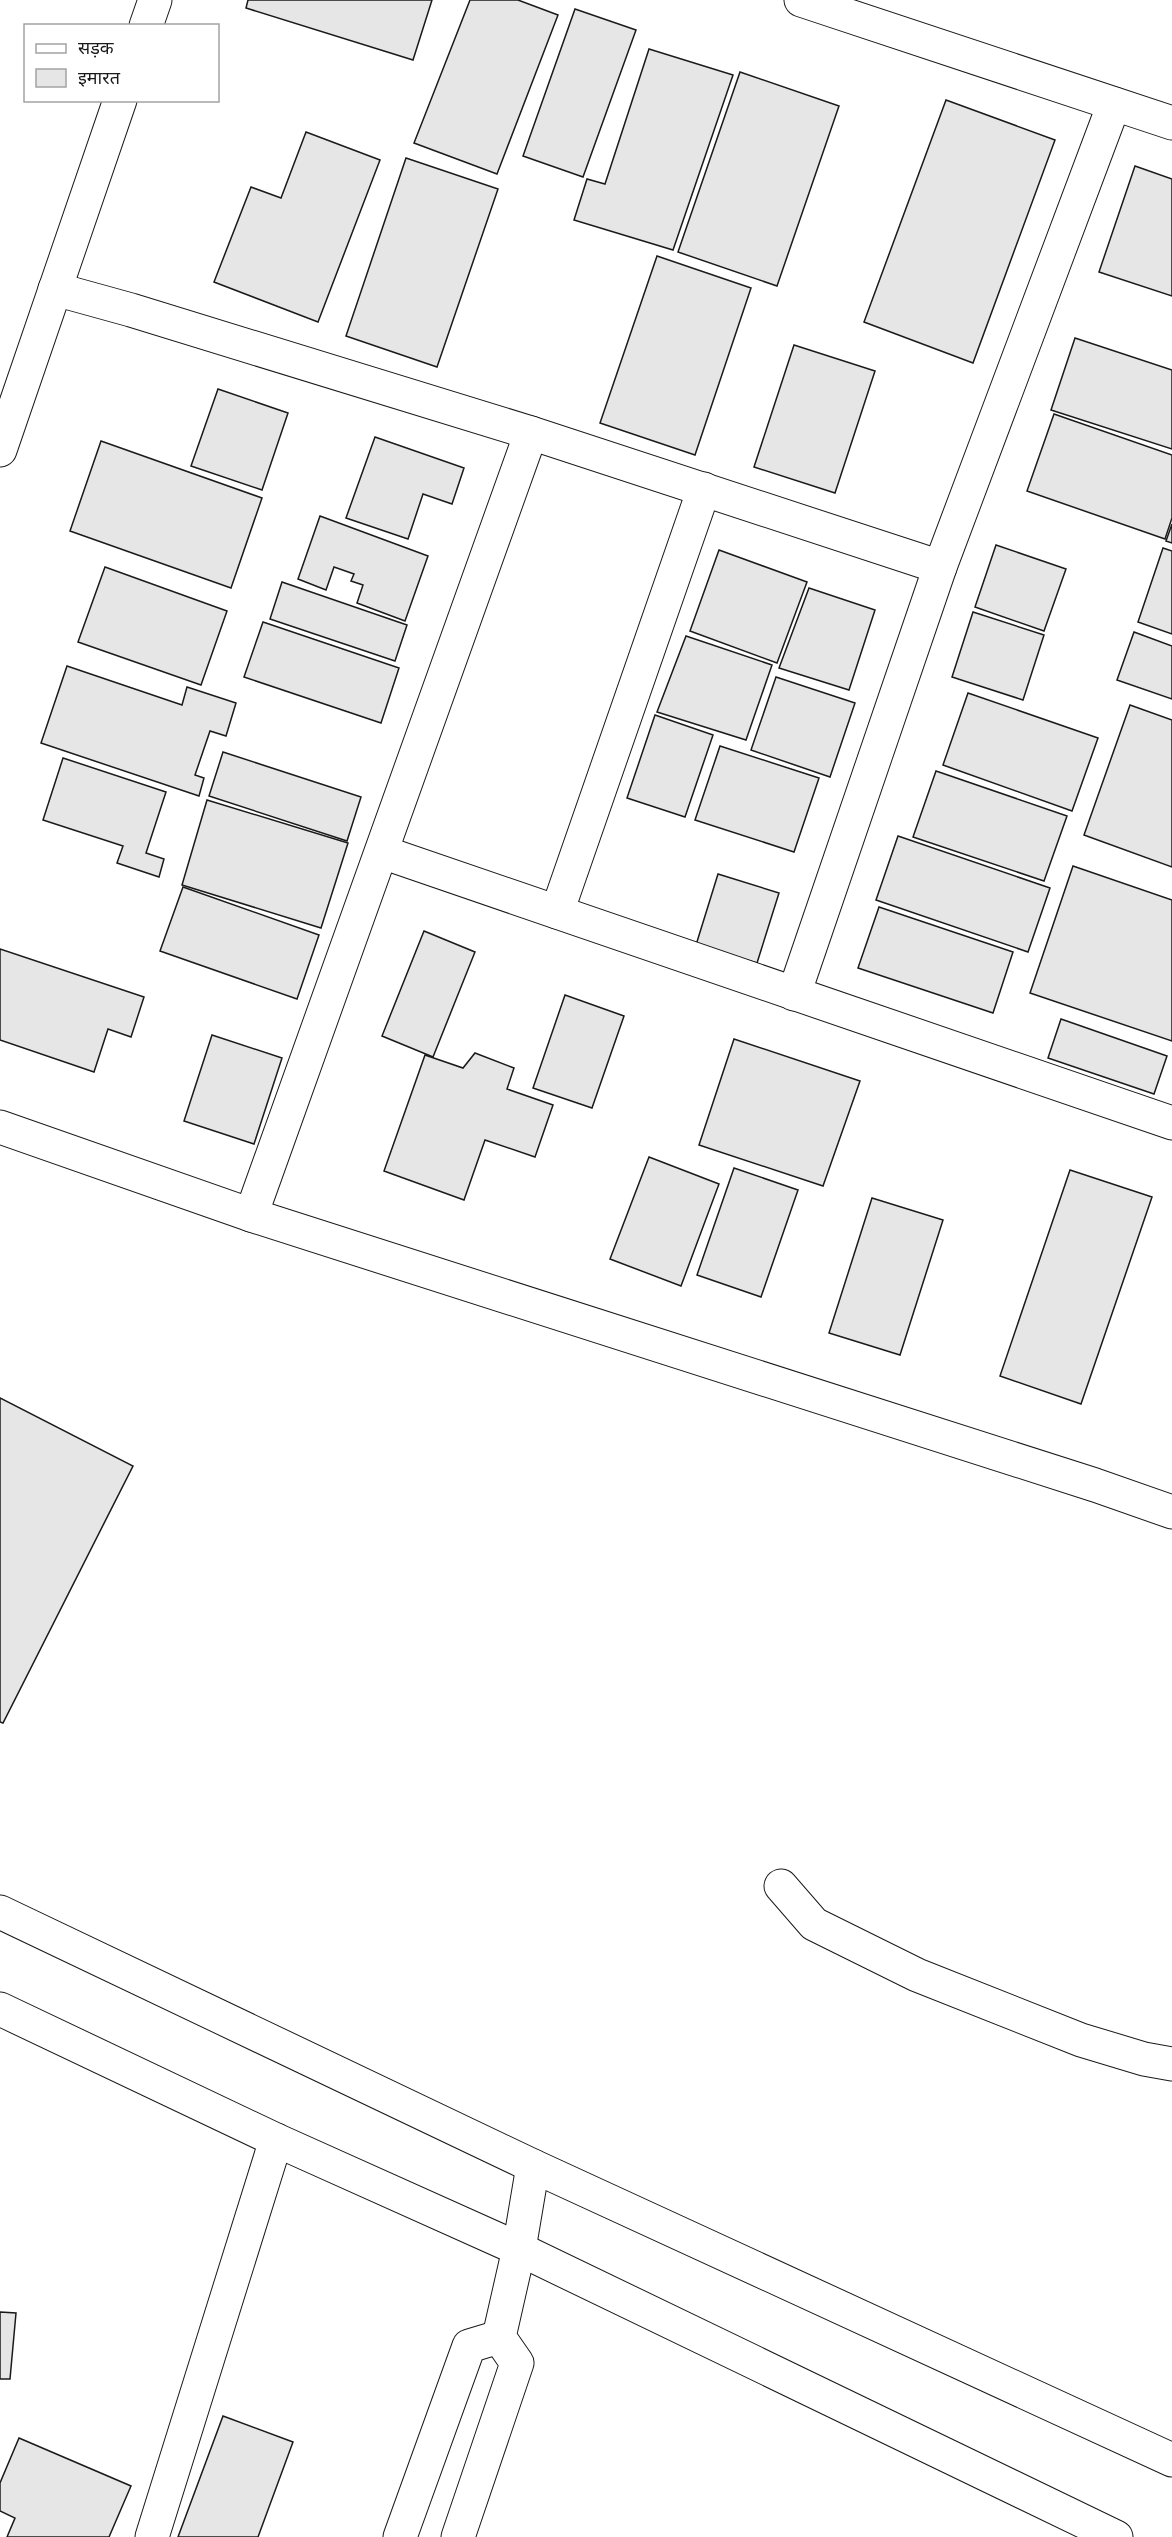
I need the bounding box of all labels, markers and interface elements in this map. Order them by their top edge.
legend [24,24,219,102]
text: सड़क [78,36,115,59]
text: इमारत [78,66,121,89]

